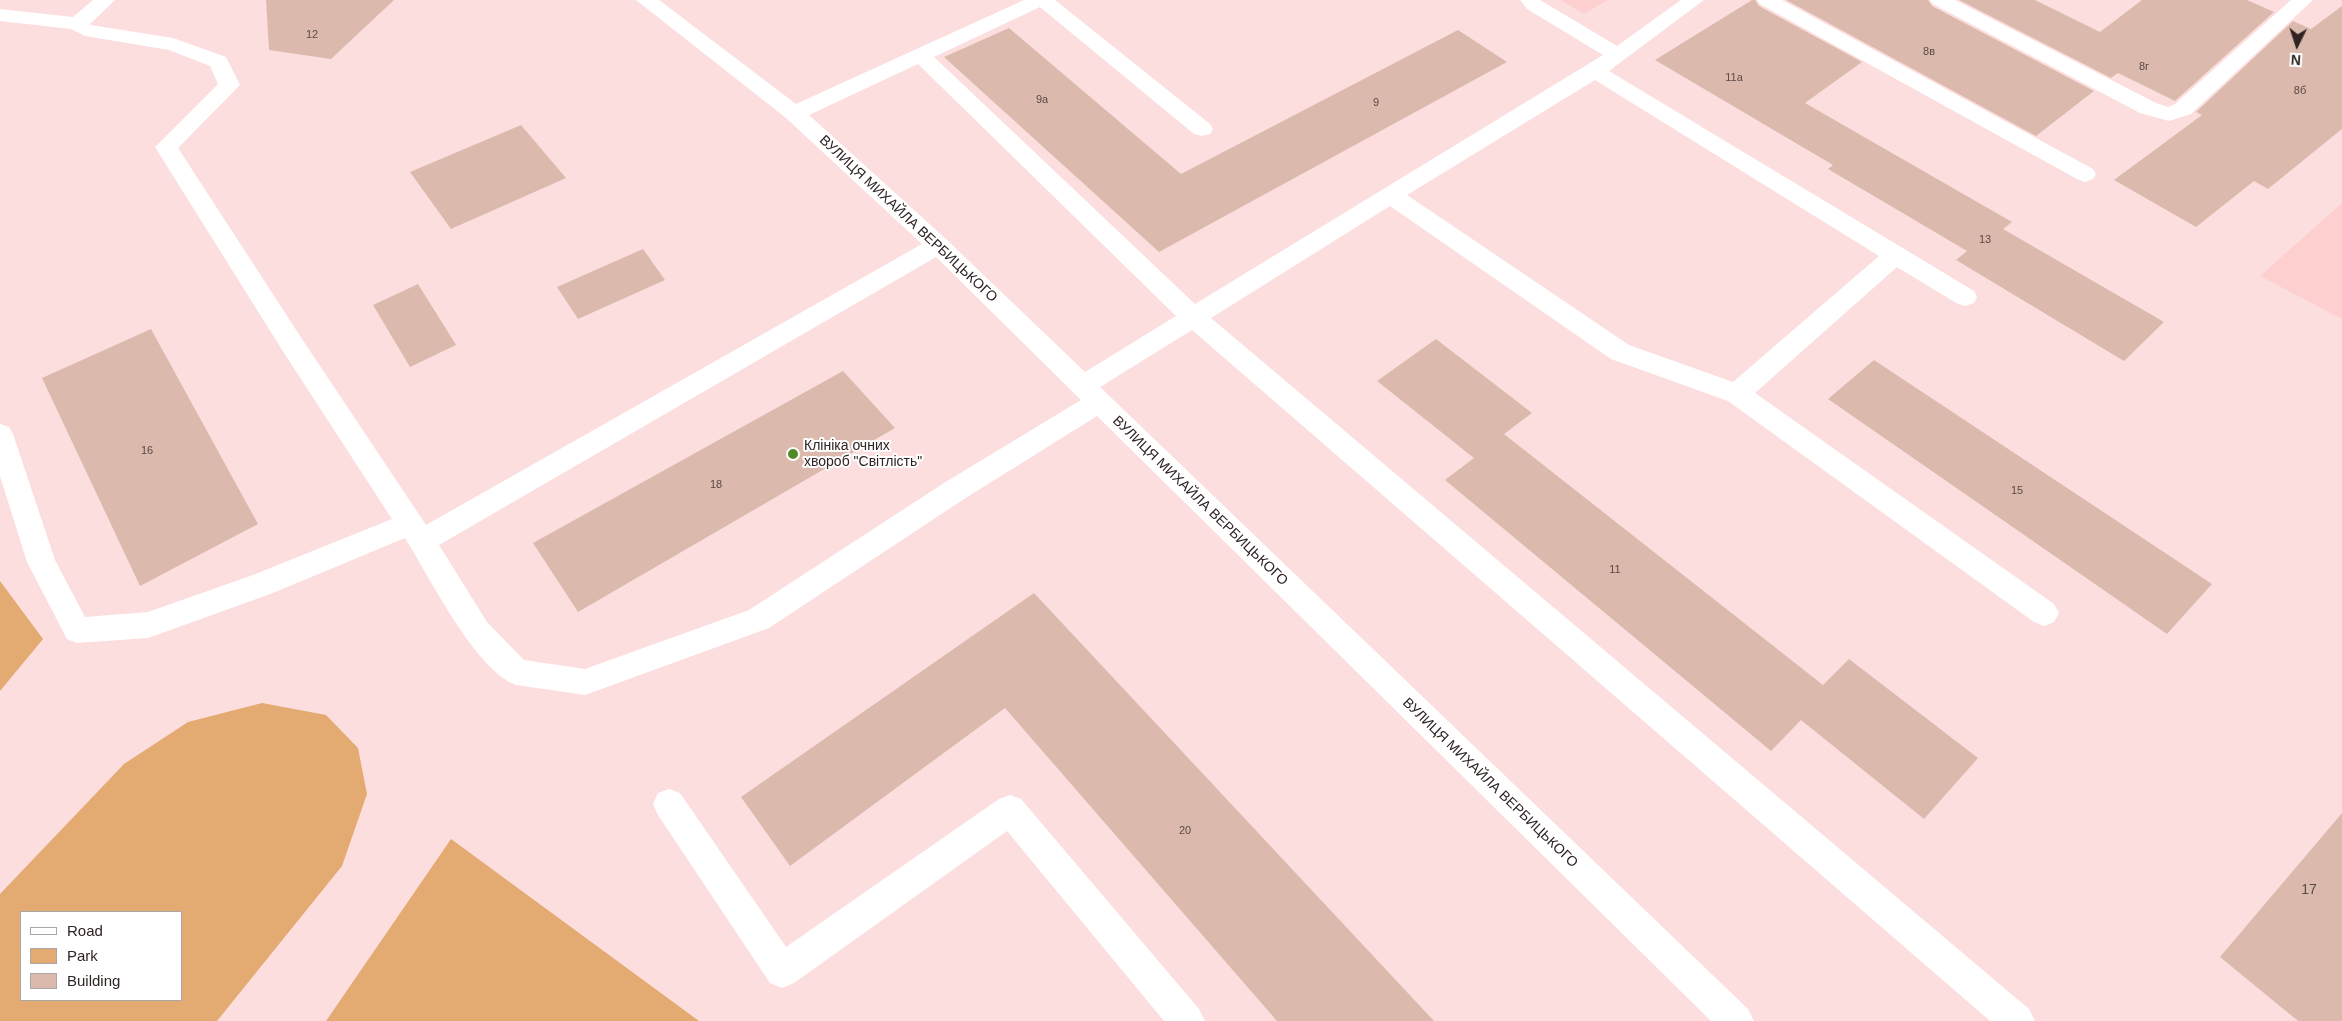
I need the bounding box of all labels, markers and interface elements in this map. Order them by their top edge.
north arrow [2272,20,2322,70]
house number: 12 [306,28,318,42]
house number: 8в [1923,45,1935,59]
text: N [2290,52,2302,68]
house number: 8г [2139,60,2149,74]
house number: 11а [1725,71,1743,85]
house number: 8б [2294,84,2306,98]
house number: 9а [1036,93,1048,107]
house number: 9 [1373,96,1379,110]
street label: ВУЛИЦЯ МИХАЙЛА ВЕРБИЦЬКОГО [816,132,1000,306]
house number: 13 [1979,233,1991,247]
street label: ВУЛИЦЯ МИХАЙЛА ВЕРБИЦЬКОГО [1109,413,1291,589]
place label: Клініка очних хвороб "Світлість" [804,438,922,471]
house number: 16 [141,444,153,458]
marker: Клініка очних хвороб "Світлість" [786,447,800,461]
house number: 18 [710,478,722,492]
house number: 15 [2011,484,2023,498]
house number: 11 [1609,563,1621,577]
street label: ВУЛИЦЯ МИХАЙЛА ВЕРБИЦЬКОГО [1399,695,1581,871]
house number: 20 [1179,824,1191,838]
house number: 17 [2301,882,2317,898]
legend [20,911,182,1001]
text: Road [67,922,103,939]
text: Park [67,947,98,964]
text: Building [67,972,120,989]

